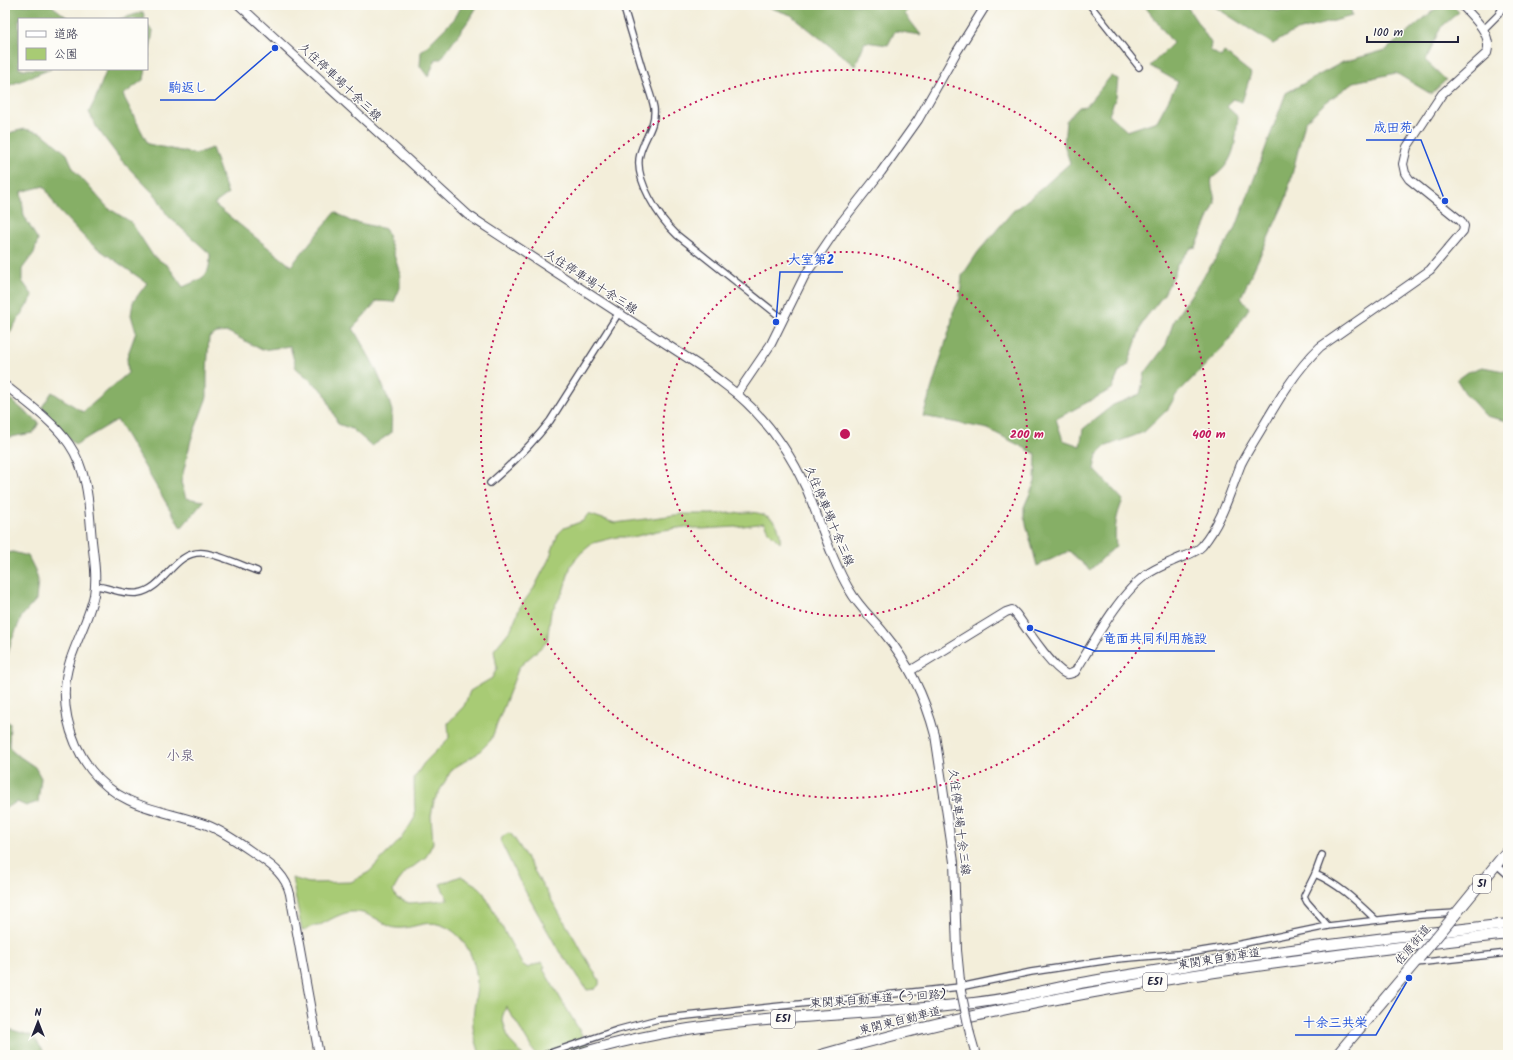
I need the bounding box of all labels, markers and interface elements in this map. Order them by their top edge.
legend [18,18,148,70]
scale bar [1367,18,1458,44]
text: 100 m [1373,23,1404,42]
text: 道路 [54,25,78,44]
street label: 久住停車場十余三線 [294,38,386,126]
text: 公園 [54,45,78,64]
callout: 駒返し [160,75,215,100]
text: 駒返し [168,78,208,99]
callout: 成田苑 [1366,115,1421,140]
text: 成田苑 [1373,118,1413,139]
street label: 久住停車場十余三線 [541,245,641,319]
callout: 大室第2 [780,247,843,272]
text: 大室第2 [788,250,835,271]
text: 200 m [1010,425,1044,444]
text: 400 m [1192,425,1226,444]
centre of rings [838,427,852,441]
street label: 久住停車場十余三線 [799,463,859,569]
callout: 竜面共同利用施設 [1095,626,1215,651]
text: 竜面共同利用施設 [1103,629,1207,650]
district label: 小泉 [166,745,194,767]
street label: 久住停車場十余三線 [943,767,975,877]
road number: 51 [1473,875,1491,893]
street label: 佐原街道 [1390,921,1436,969]
street label: 東関東自動車道 [1176,943,1262,975]
road number: E51 [1143,973,1167,991]
street label: 東関東自動車道 (う回路) [809,985,947,1013]
north arrow [18,1002,58,1042]
street label: 東関東自動車道 [857,1002,943,1040]
text: N [35,1004,42,1022]
road number: E51 [771,1010,795,1028]
callout: 十余三共栄 [1295,1010,1376,1035]
text: 十余三共栄 [1302,1013,1368,1034]

